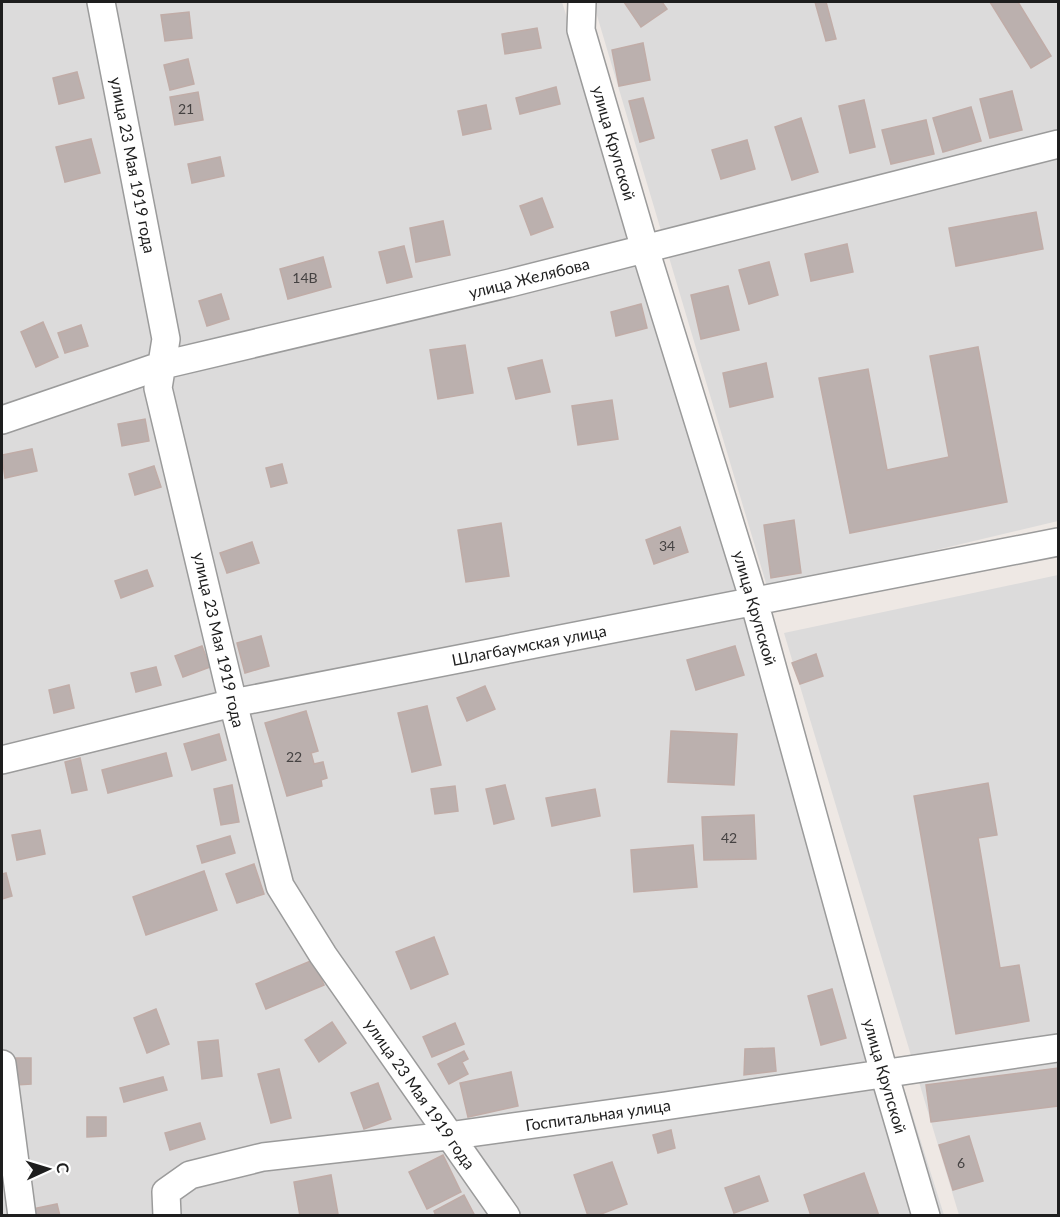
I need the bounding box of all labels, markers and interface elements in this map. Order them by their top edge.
street label: улица 23 Мая 1919 года [107,75,160,255]
street label: улица Крупской [589,83,640,202]
house number: 21 [178,100,194,117]
street label: улица Желябова [467,253,591,302]
house number: 14В [292,269,318,286]
house number: 34 [659,537,675,554]
street label: улица Крупской [730,548,781,667]
street label: улица 23 Мая 1919 года [190,551,249,729]
street label: Шлагбаумская улица [450,620,608,669]
house number: 22 [286,748,302,765]
house number: 42 [721,829,737,846]
street label: улица 23 Мая 1919 года [361,1015,480,1173]
street label: улица Крупской [860,1016,911,1135]
street label: Госпитальная улица [524,1095,672,1134]
north arrow [18,1139,78,1199]
house number: 6 [957,1154,965,1171]
text: С [54,1162,73,1174]

